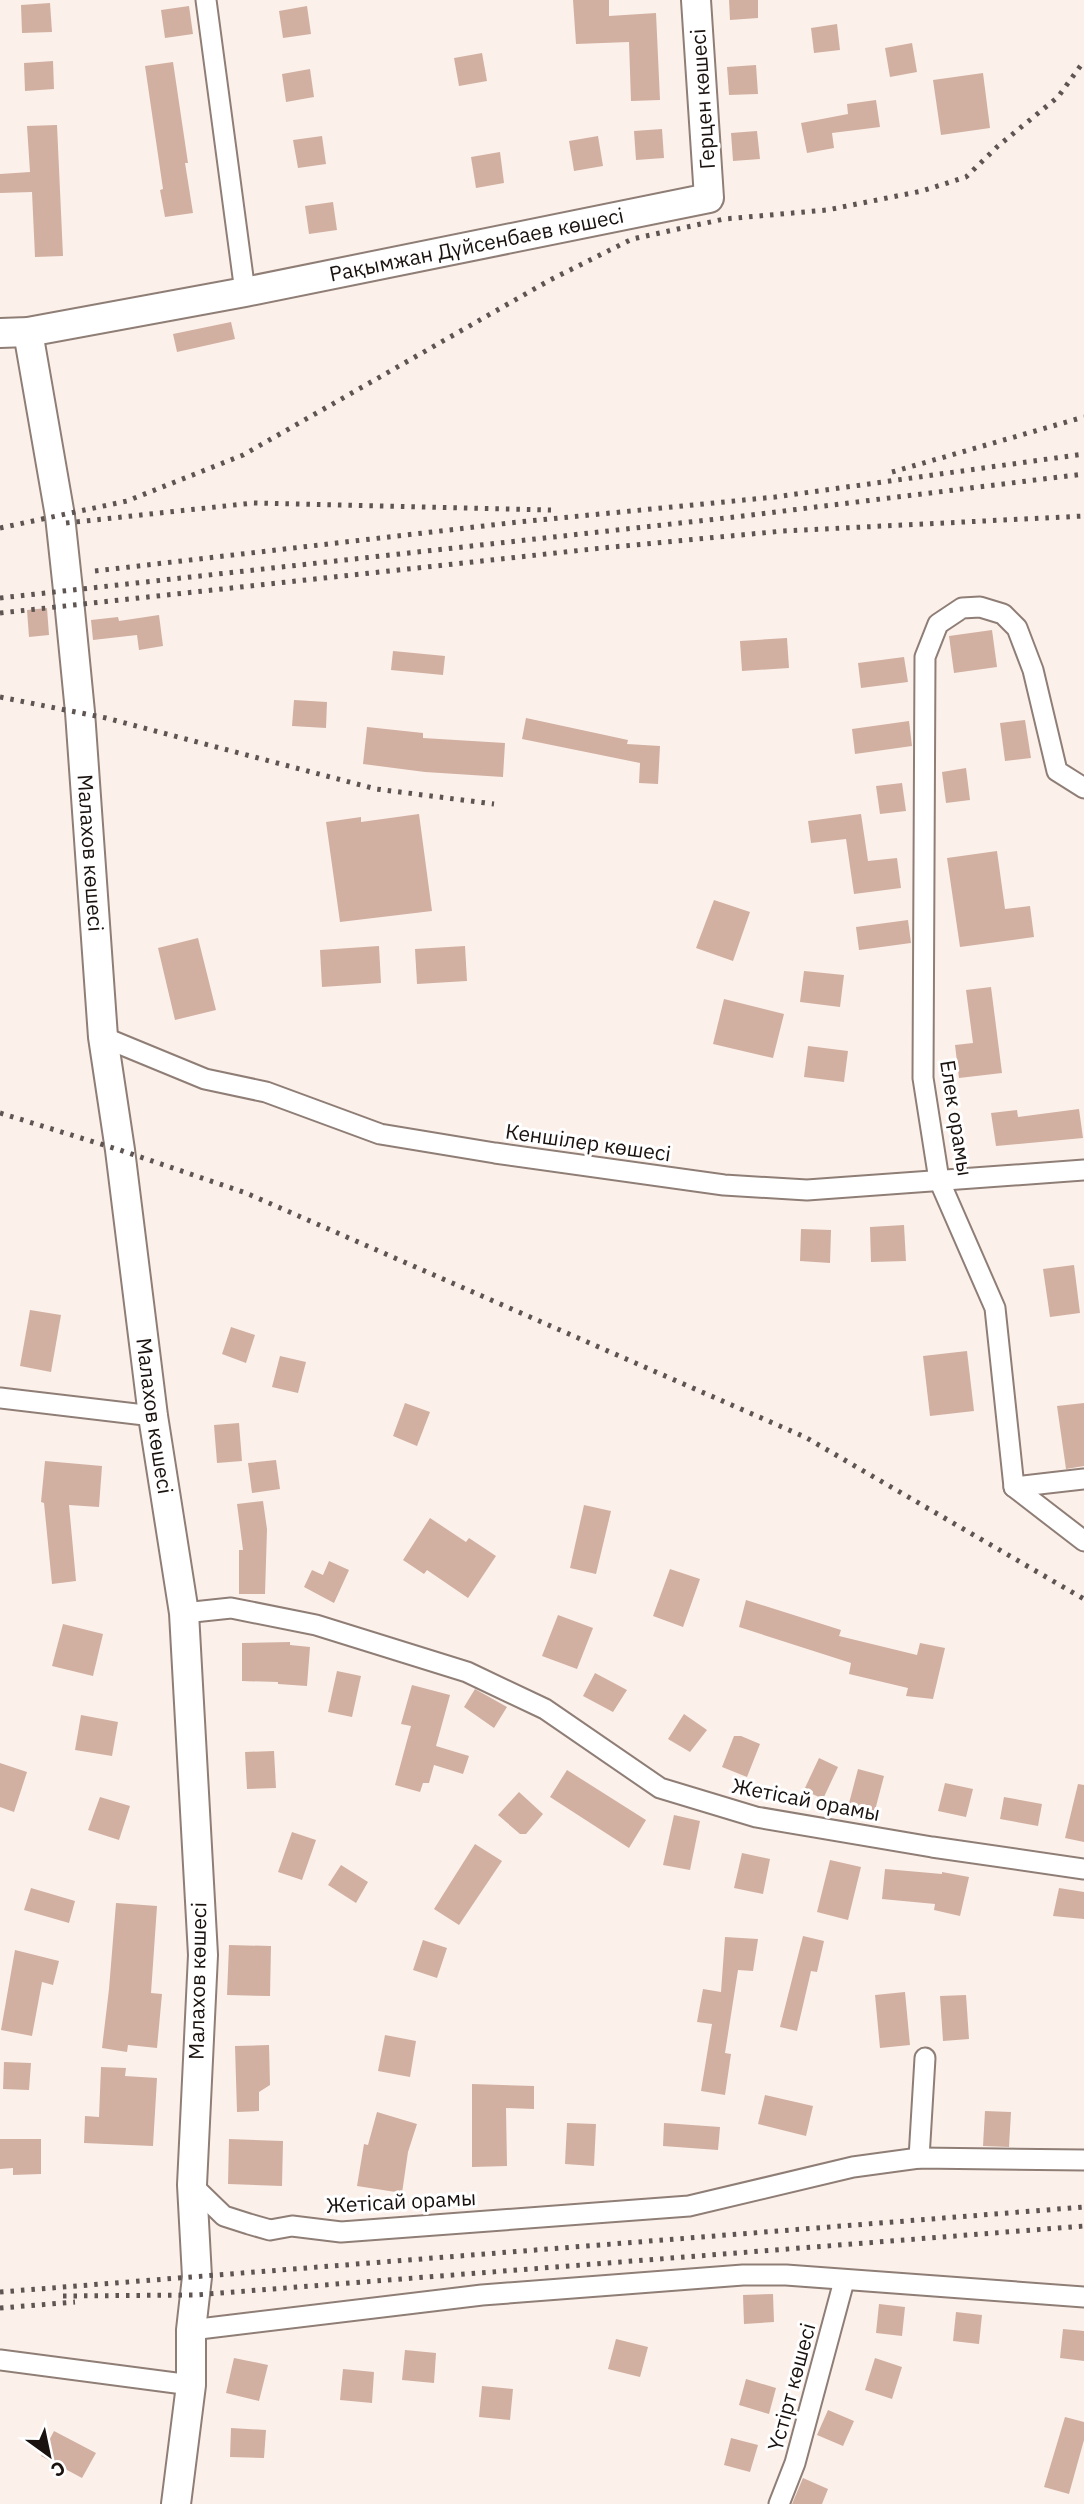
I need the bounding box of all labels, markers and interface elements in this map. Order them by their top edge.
street label: Герцен көшесі [683,28,721,170]
street label: Рақымжан Дүйсенбаев көшесі [327,201,626,288]
street label: Малахов көшесі [71,773,110,932]
street label: Елек орамы [934,1058,980,1178]
street label: Кеншілер көшесі [504,1117,673,1167]
street label: Малахов көшесі [130,1336,180,1496]
street label: Жетісай орамы [730,1771,883,1827]
street label: Малахов көшесі [182,1902,212,2060]
street label: Жетісай орамы [325,2183,477,2219]
street label: Үстірт көшесі [761,2320,822,2454]
north arrow [14,2420,84,2490]
text: С [47,2456,70,2483]

